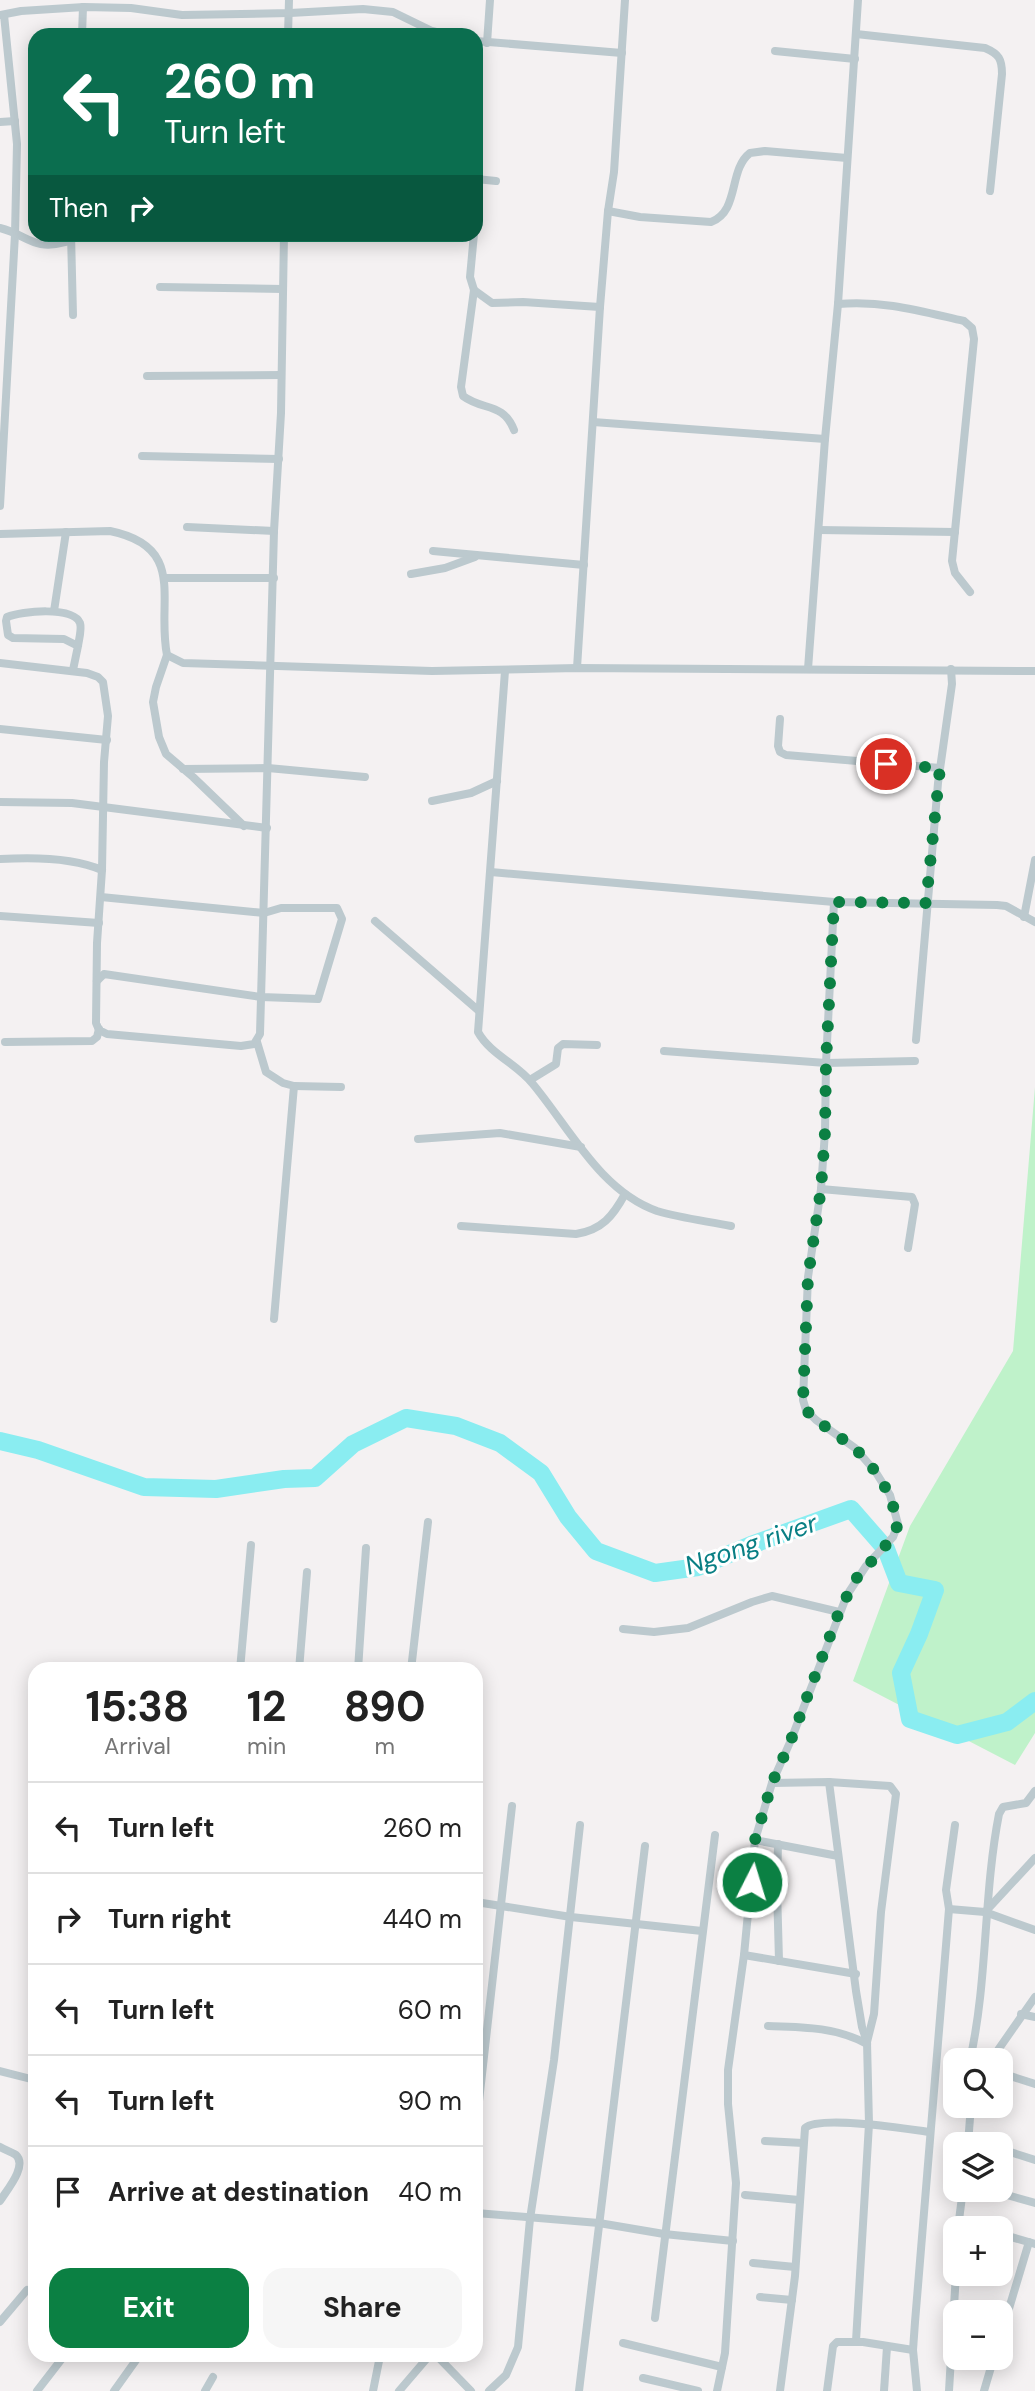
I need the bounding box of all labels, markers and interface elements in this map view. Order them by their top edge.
text: 260 m [164,49,315,113]
icon: left [49,56,140,147]
text: Turn left [164,111,286,153]
icon: right [122,189,160,227]
text: Then [49,191,108,225]
pin [856,734,916,794]
icon: arrive [867,745,905,783]
water label: Ngong river [680,1505,823,1583]
text: 15:38 [85,1679,189,1734]
text: 12 [247,1679,286,1734]
text: 890 [344,1679,426,1734]
text: Arrival [104,1731,171,1761]
text: min [247,1731,286,1761]
text: m [374,1731,395,1761]
icon: left [49,1809,87,1847]
text: Turn left [108,1811,215,1845]
text: 260 m [383,1811,462,1845]
position arrow [715,1845,789,1919]
icon: right [49,1900,87,1938]
text: Turn right [108,1902,232,1936]
text: 440 m [383,1902,462,1936]
icon: left [49,1991,87,2029]
text: Turn left [108,1993,215,2027]
text: 60 m [398,1993,462,2027]
map controls [943,2048,1013,2370]
button: search [943,2048,1013,2118]
icon: left [49,2082,87,2120]
text: Turn left [108,2084,215,2118]
text: 90 m [398,2084,462,2118]
button: layers [943,2132,1013,2202]
icon: arrive [49,2173,87,2211]
text: Arrive at destination [108,2175,369,2209]
text: 40 m [398,2175,462,2209]
button: + [943,2216,1013,2286]
button: Exit [49,2268,249,2348]
button: Share [263,2268,462,2348]
button: − [943,2300,1013,2370]

